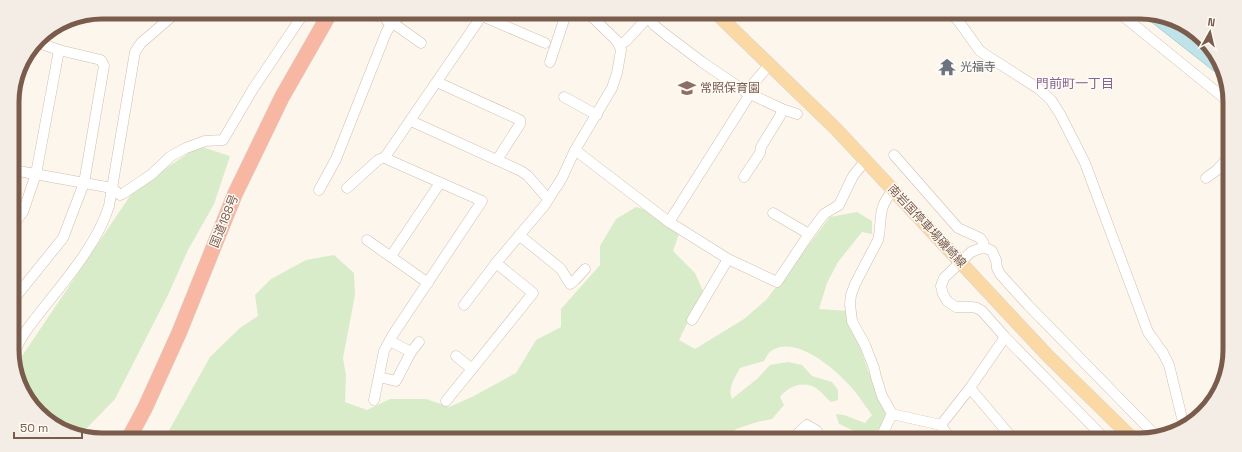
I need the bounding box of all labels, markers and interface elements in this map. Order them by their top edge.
north arrow [1190,12,1230,52]
text: N [1207,15,1216,30]
temple icon: 光福寺 [937,57,957,77]
place label: 光福寺 [960,59,996,75]
district label: 門前町一丁目 [1036,75,1114,92]
school or university icon: 常照保育園 [677,78,697,98]
place label: 常照保育園 [700,80,760,96]
street label: 南岩国停車場磯崎線 [884,181,970,271]
street label: 国道188号 [206,192,242,250]
scale bar [14,414,82,440]
text: 50 m [20,420,48,436]

